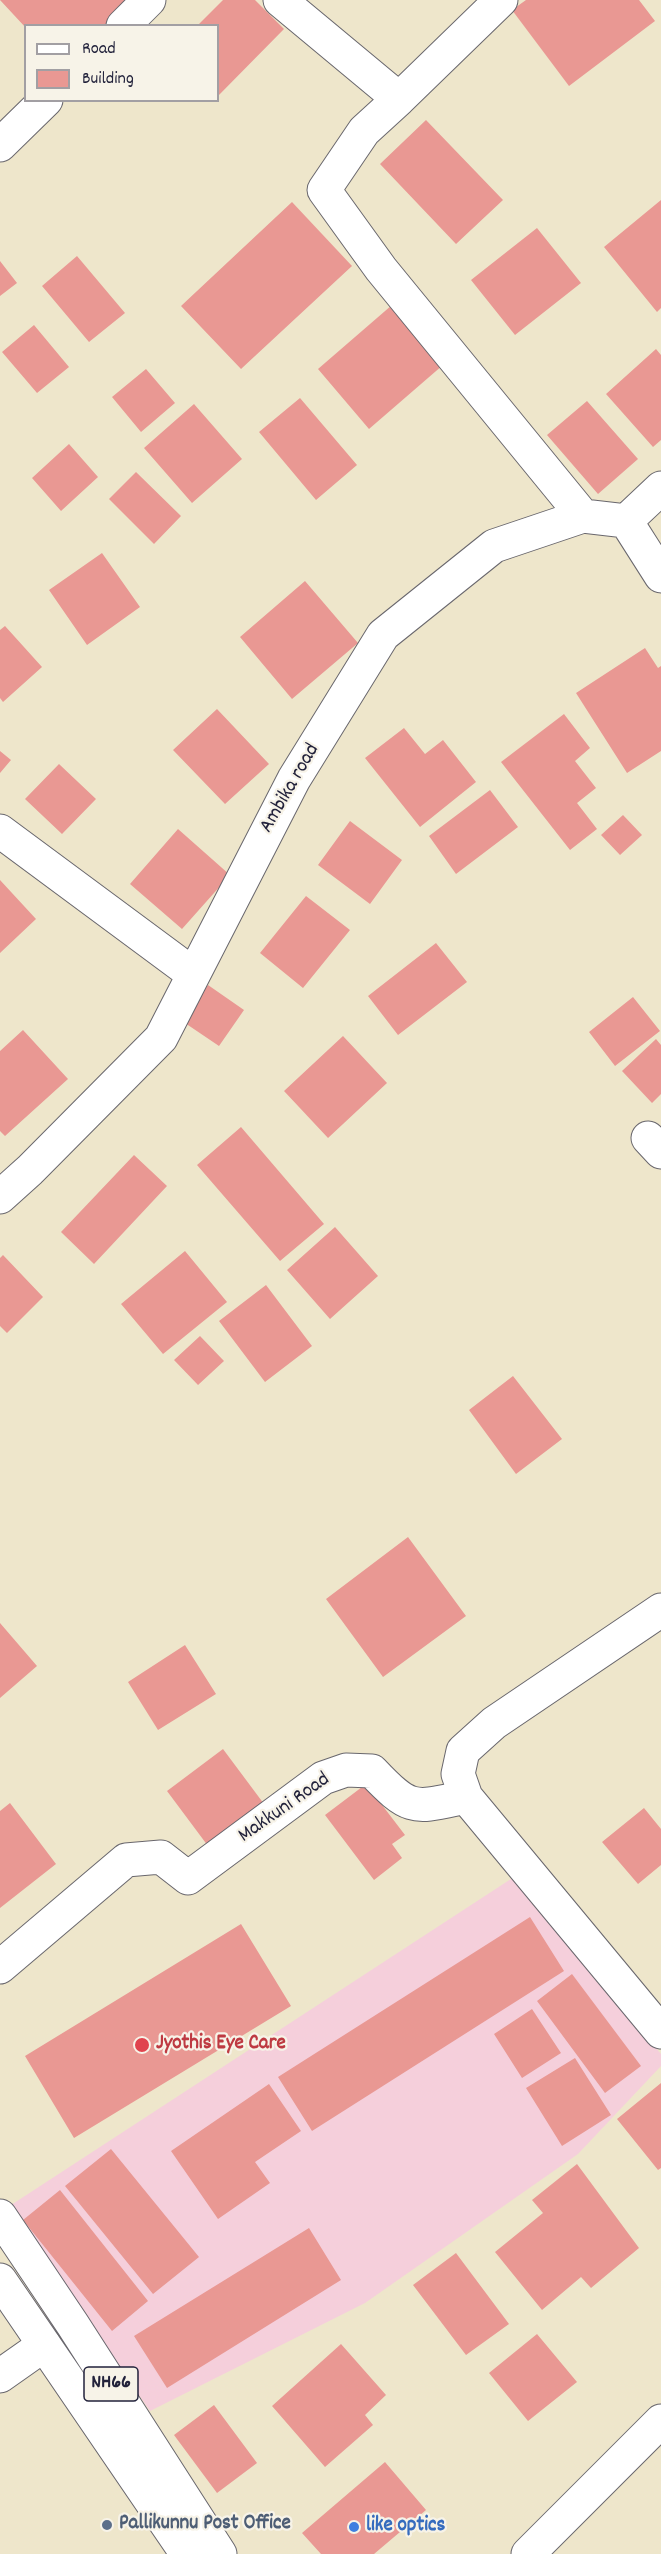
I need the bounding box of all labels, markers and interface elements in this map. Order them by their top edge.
legend [24,24,219,102]
text: Road [82,37,116,62]
text: Building [82,67,134,92]
street label: Ambika road [255,740,327,838]
street label: Makkuni Road [234,1768,336,1850]
place label: Jyothis Eye Care [156,2032,286,2058]
marker: Jyothis Eye Care [133,2036,151,2054]
road number: NH66 [84,2367,138,2401]
place label: Pallikunnu Post Office [119,2512,291,2538]
place label: like optics [366,2514,445,2540]
marker: Pallikunnu Post Office [100,2518,114,2532]
marker: like optics [347,2520,361,2534]

